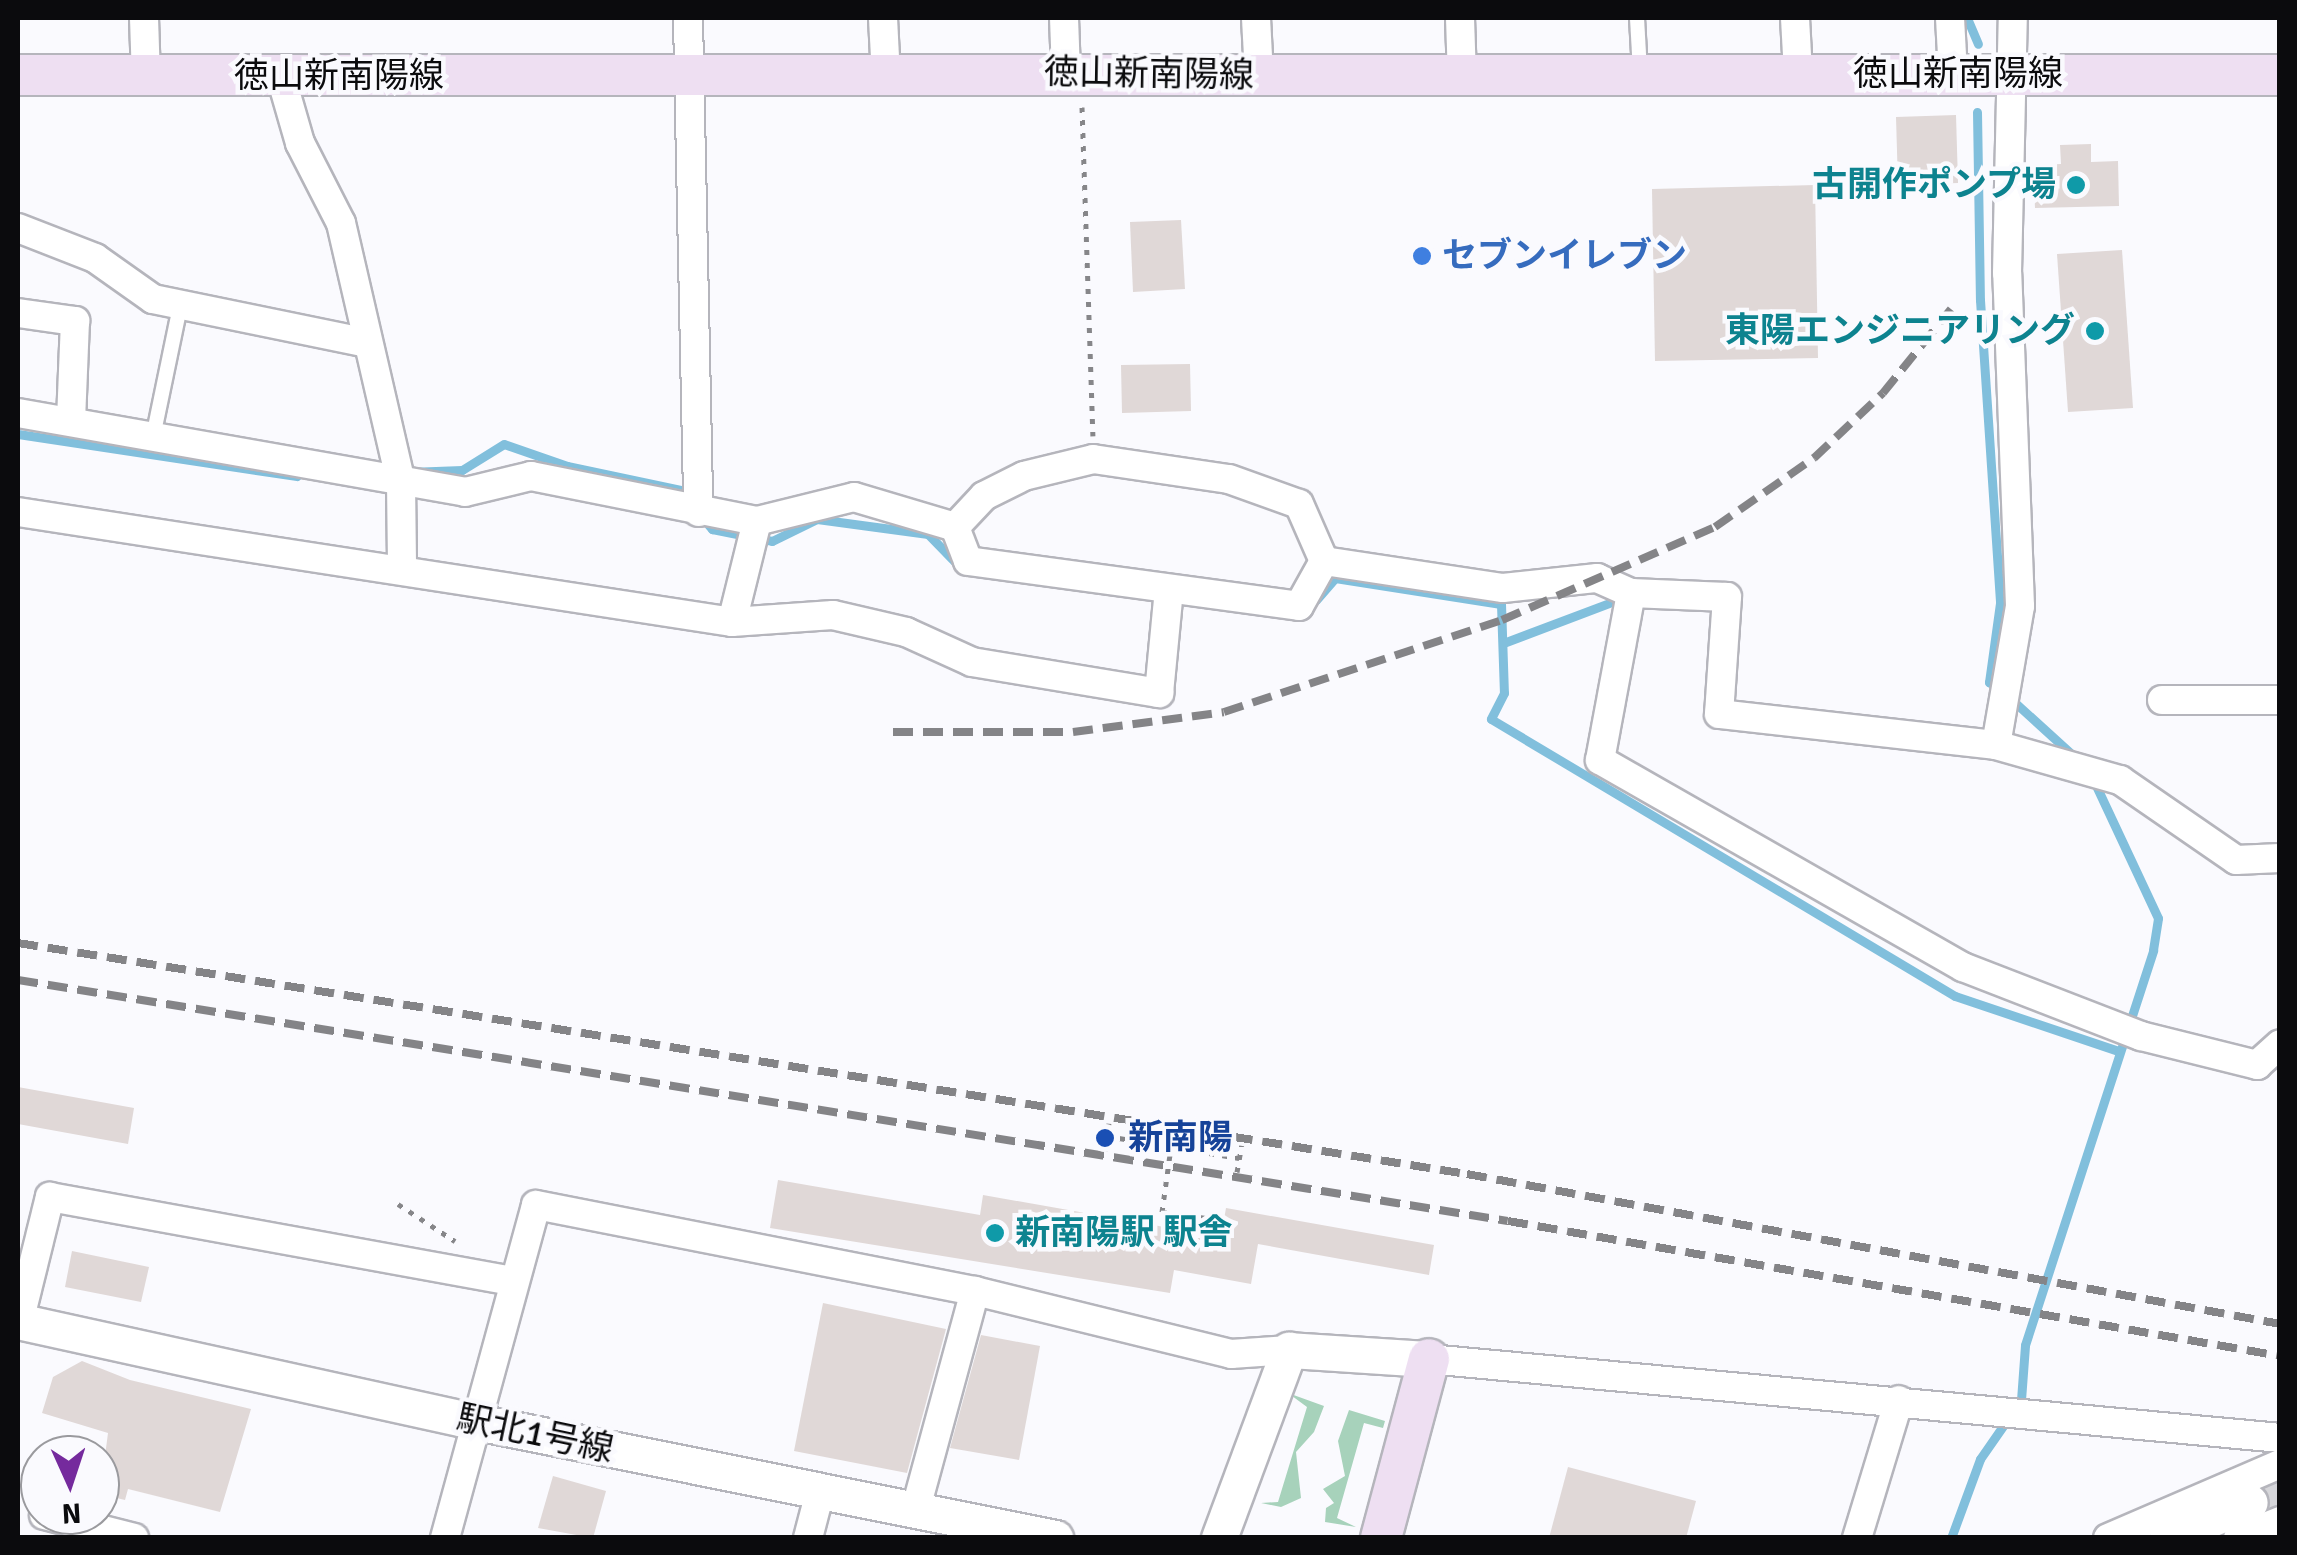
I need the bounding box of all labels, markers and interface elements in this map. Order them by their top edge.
street label: 徳山新南陽線 [1044,51,1254,97]
street label: 徳山新南陽線 [1853,53,2063,95]
street label: 徳山新南陽線 [234,55,444,97]
place label: 古開作ポンプ場 [1811,164,2056,206]
marker: 古開作ポンプ場 [2065,174,2087,196]
place label: セブンイレブン [1442,235,1687,277]
marker: セブンイレブン [1411,245,1433,267]
place label: 東陽エンジニアリング [1725,310,2075,352]
marker: 東陽エンジニアリング [2084,320,2106,342]
place label: 新南陽 [1128,1117,1233,1159]
marker: 新南陽 [1092,1125,1118,1151]
place label: 新南陽駅 駅舎 [1015,1212,1233,1254]
marker: 新南陽駅 駅舎 [984,1222,1006,1244]
street label: 駅北1号線 [453,1397,617,1471]
north arrow [20,1435,120,1535]
text: N [61,1495,82,1530]

